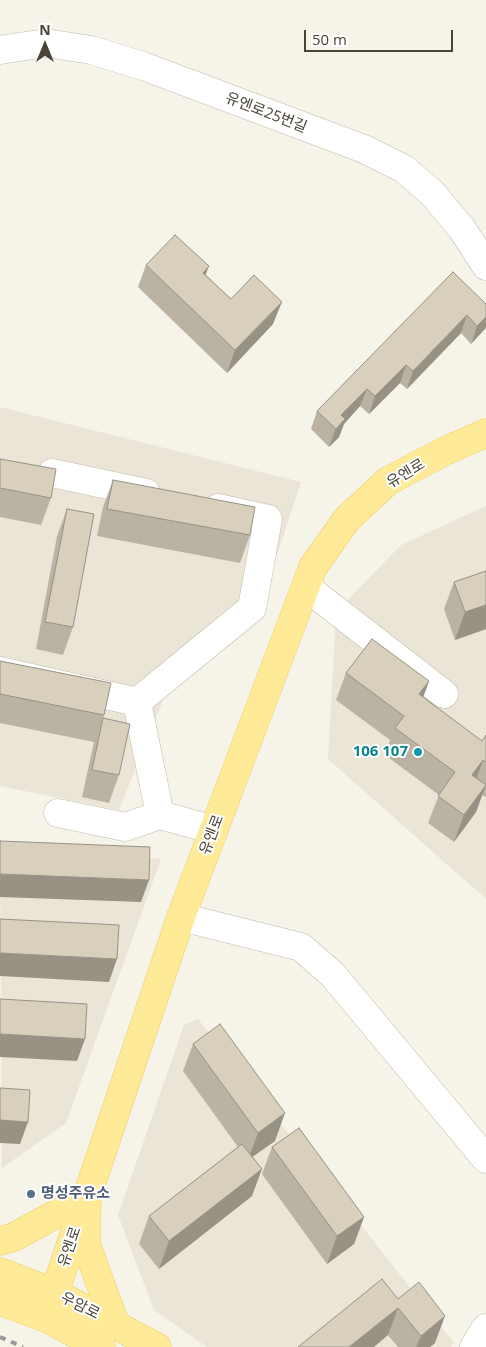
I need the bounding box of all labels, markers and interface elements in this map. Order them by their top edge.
north arrow [20,20,70,70]
text: N [39,20,51,39]
scale bar [306,20,455,52]
text: 50 m [312,29,347,49]
street label: 유엔로25번길 [223,89,309,137]
street label: 유엔로 [384,456,428,492]
place label: 106 107 [353,743,408,761]
marker: 106 107 [412,746,424,758]
street label: 유엔로 [196,812,228,858]
place label: 명성주유소 [41,1185,110,1203]
marker: 명성주유소 [25,1188,37,1200]
street label: 유엔로 [55,1224,85,1270]
street label: 우암로 [57,1289,103,1323]

